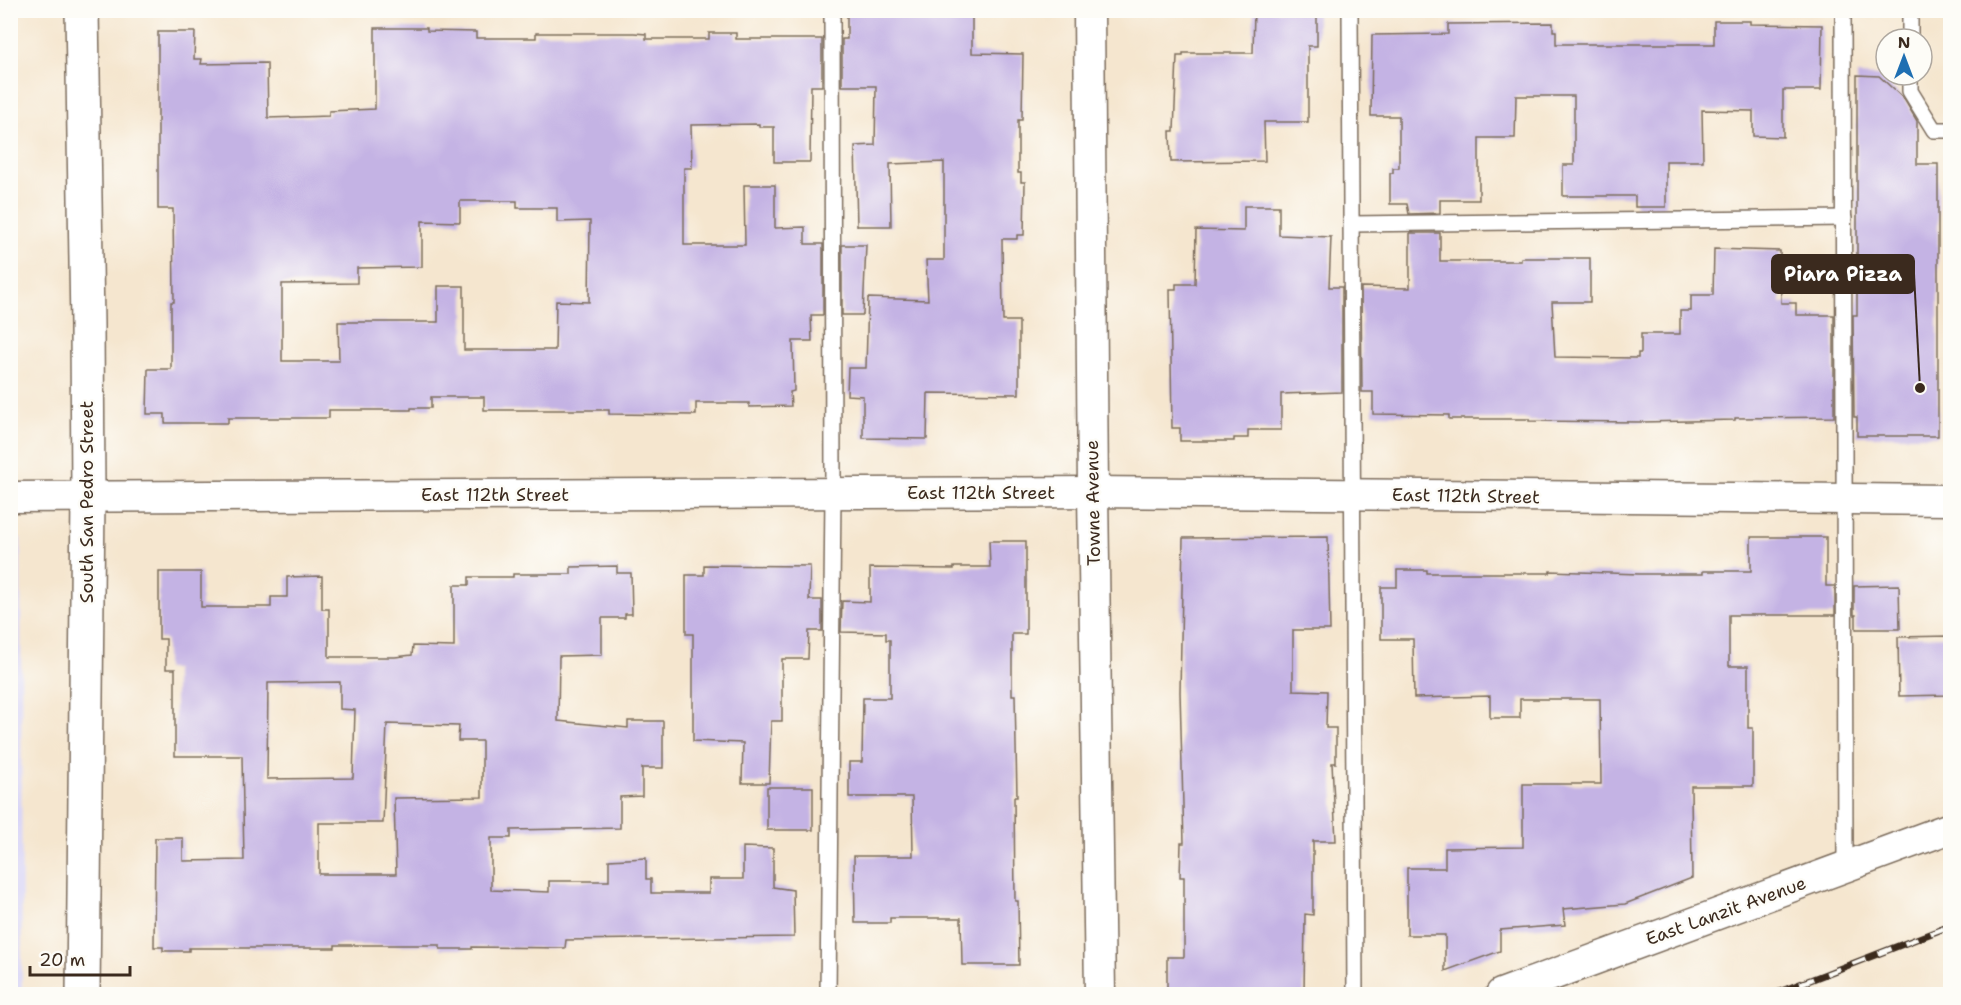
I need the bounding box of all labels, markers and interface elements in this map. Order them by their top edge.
north arrow [1874,27,1934,87]
text: N [1898,32,1910,53]
callout: Piara Pizza [1772,255,1914,293]
text: Piara Pizza [1784,261,1903,287]
street label: South San Pedro Street [75,401,99,603]
street label: Towne Avenue [1080,440,1106,566]
street label: East 112th Street [907,481,1055,505]
street label: East 112th Street [421,483,569,507]
street label: East 112th Street [1392,483,1540,509]
street label: East Lanzit Avenue [1643,871,1809,951]
scale bar [30,939,130,977]
text: 20 m [39,948,85,972]

